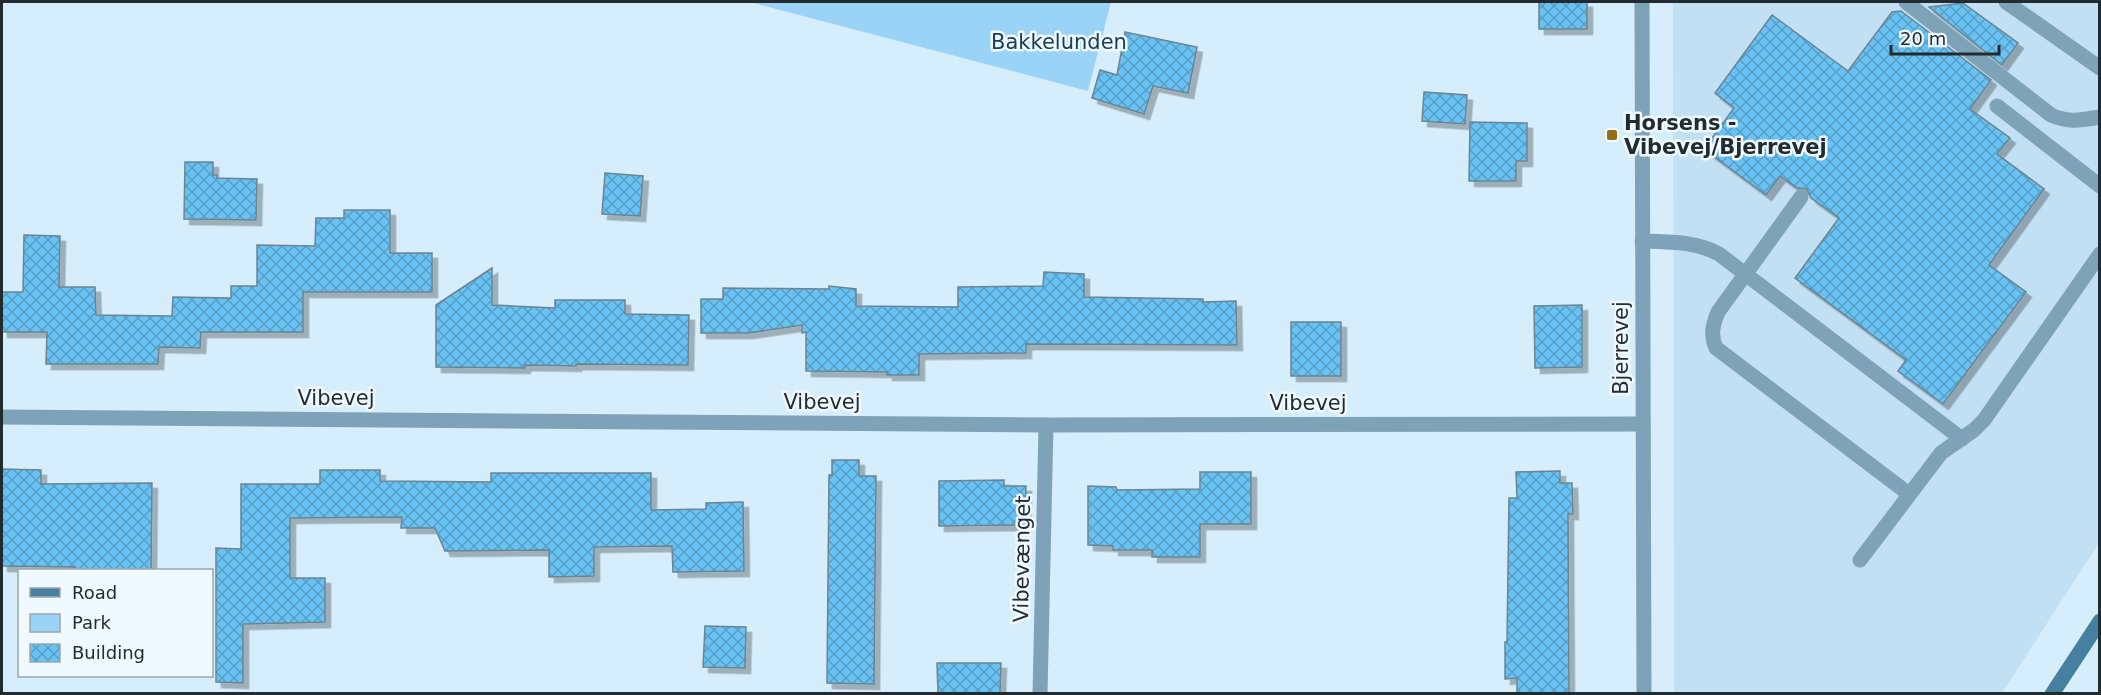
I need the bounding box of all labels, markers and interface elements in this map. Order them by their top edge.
scale bar [1891,18,1999,56]
text: 20 m [1900,28,1946,49]
park label: Bakkelunden [991,30,1127,54]
place label: Horsens - Vibevej/Bjerrevej [1624,111,1827,159]
marker: Horsens - Vibevej/Bjerrevej [1605,128,1619,142]
street label: Bjerrevej [1609,301,1633,395]
street label: Vibevej [297,386,375,410]
street label: Vibevej [783,390,861,414]
street label: Vibevej [1269,391,1347,415]
street label: Vibevænget [1009,495,1035,623]
legend [18,569,213,677]
text: Road [72,582,117,603]
text: Park [72,612,111,633]
text: Building [72,642,145,663]

